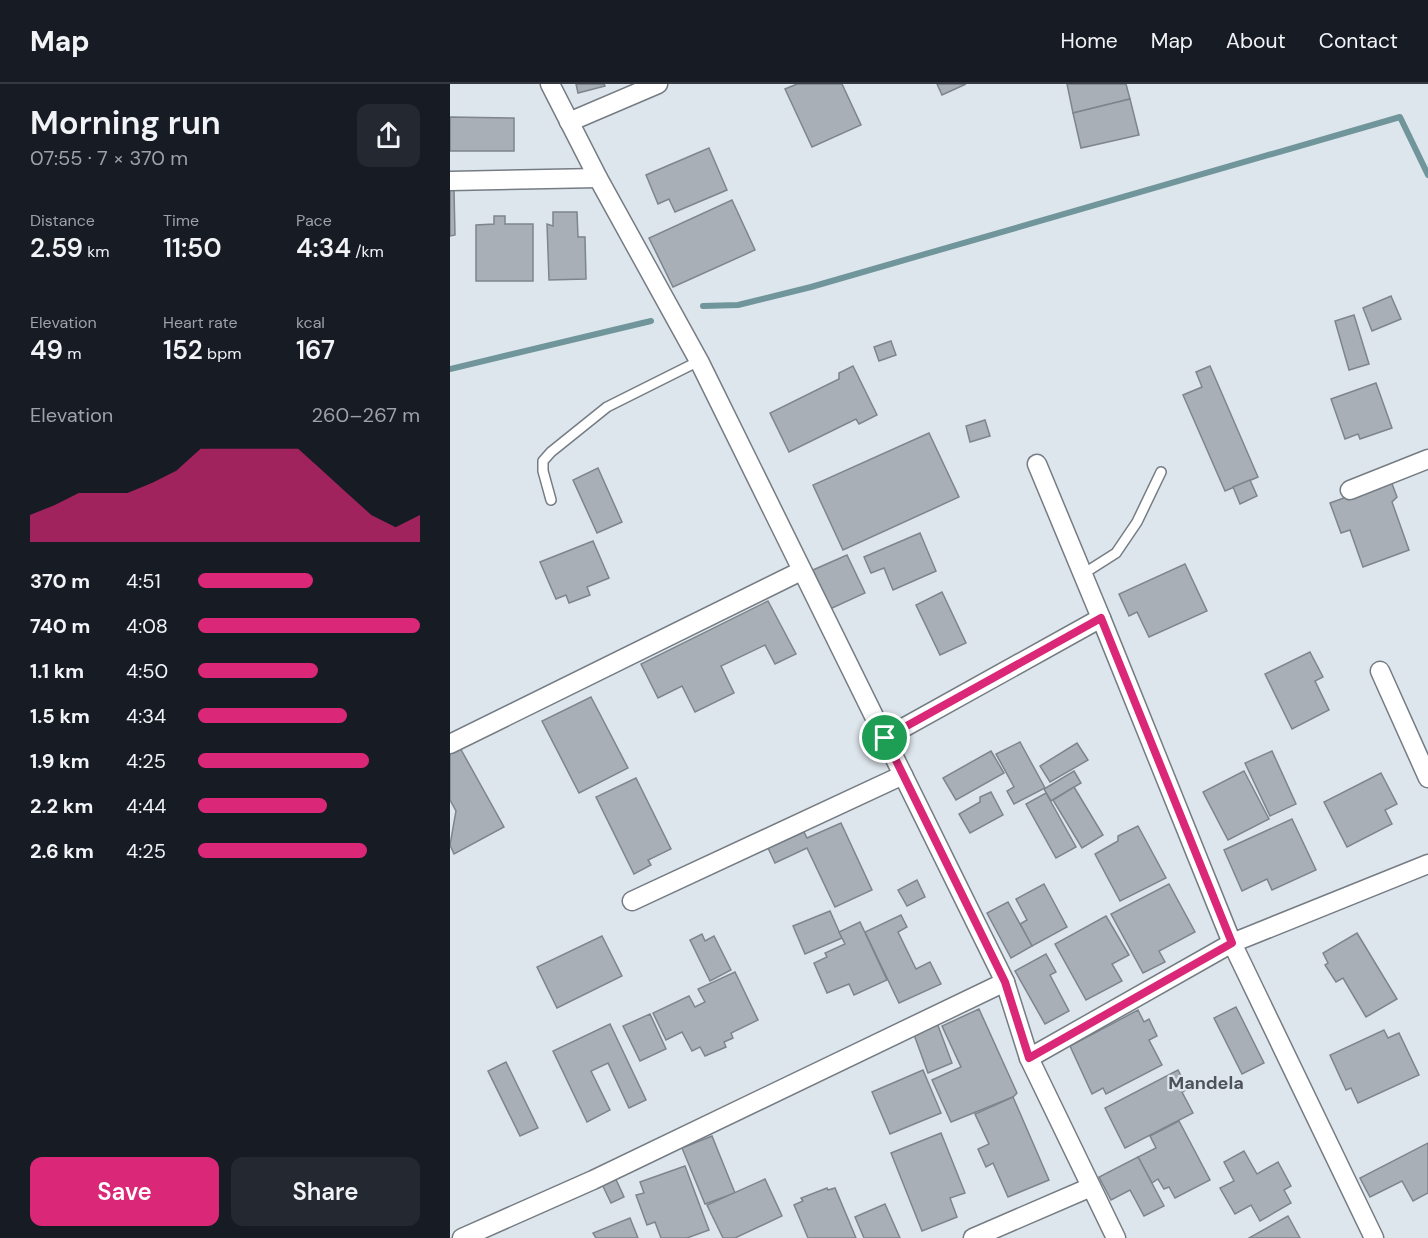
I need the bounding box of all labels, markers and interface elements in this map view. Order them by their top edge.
text: Map [30,23,90,60]
text: Home [1060,27,1118,55]
text: Map [1151,27,1193,55]
text: About [1226,27,1286,55]
text: Contact [1319,27,1398,55]
text: Morning run [30,101,221,144]
button: share [357,104,420,167]
text: 07:55 · 7 × 370 m [30,145,188,171]
text: Distance [30,210,95,231]
text: Time [163,210,199,231]
text: Pace [296,210,332,231]
text: 2.59 [30,231,83,265]
text: 11:50 [163,231,222,265]
text: 4:34 [296,231,351,265]
text: km [83,241,110,262]
text: /km [351,241,384,262]
text: Elevation [30,312,97,333]
text: Heart rate [163,312,238,333]
text: kcal [296,312,325,333]
text: 49 [30,333,63,367]
text: 152 [163,333,203,367]
text: 167 [296,333,335,367]
text: m [63,343,82,364]
text: bpm [203,343,241,364]
text: Elevation [30,402,113,428]
text: 260–267 m [311,402,420,428]
text: 370 m [30,568,90,594]
text: 4:51 [126,568,161,594]
text: 740 m [30,613,90,639]
text: 4:08 [126,613,168,639]
text: 1.1 km [30,658,84,684]
text: 4:50 [126,658,168,684]
text: 1.5 km [30,703,90,729]
text: 4:34 [126,703,166,729]
pin [859,712,910,763]
icon: arrive [868,721,901,754]
text: 1.9 km [30,748,90,774]
text: 4:25 [126,748,166,774]
text: 2.2 km [30,793,93,819]
text: 4:44 [126,793,166,819]
text: 2.6 km [30,838,94,864]
text: 4:25 [126,838,166,864]
district label: Mandela [1168,1071,1244,1095]
button: Save [30,1157,219,1226]
button: Share [231,1157,420,1226]

